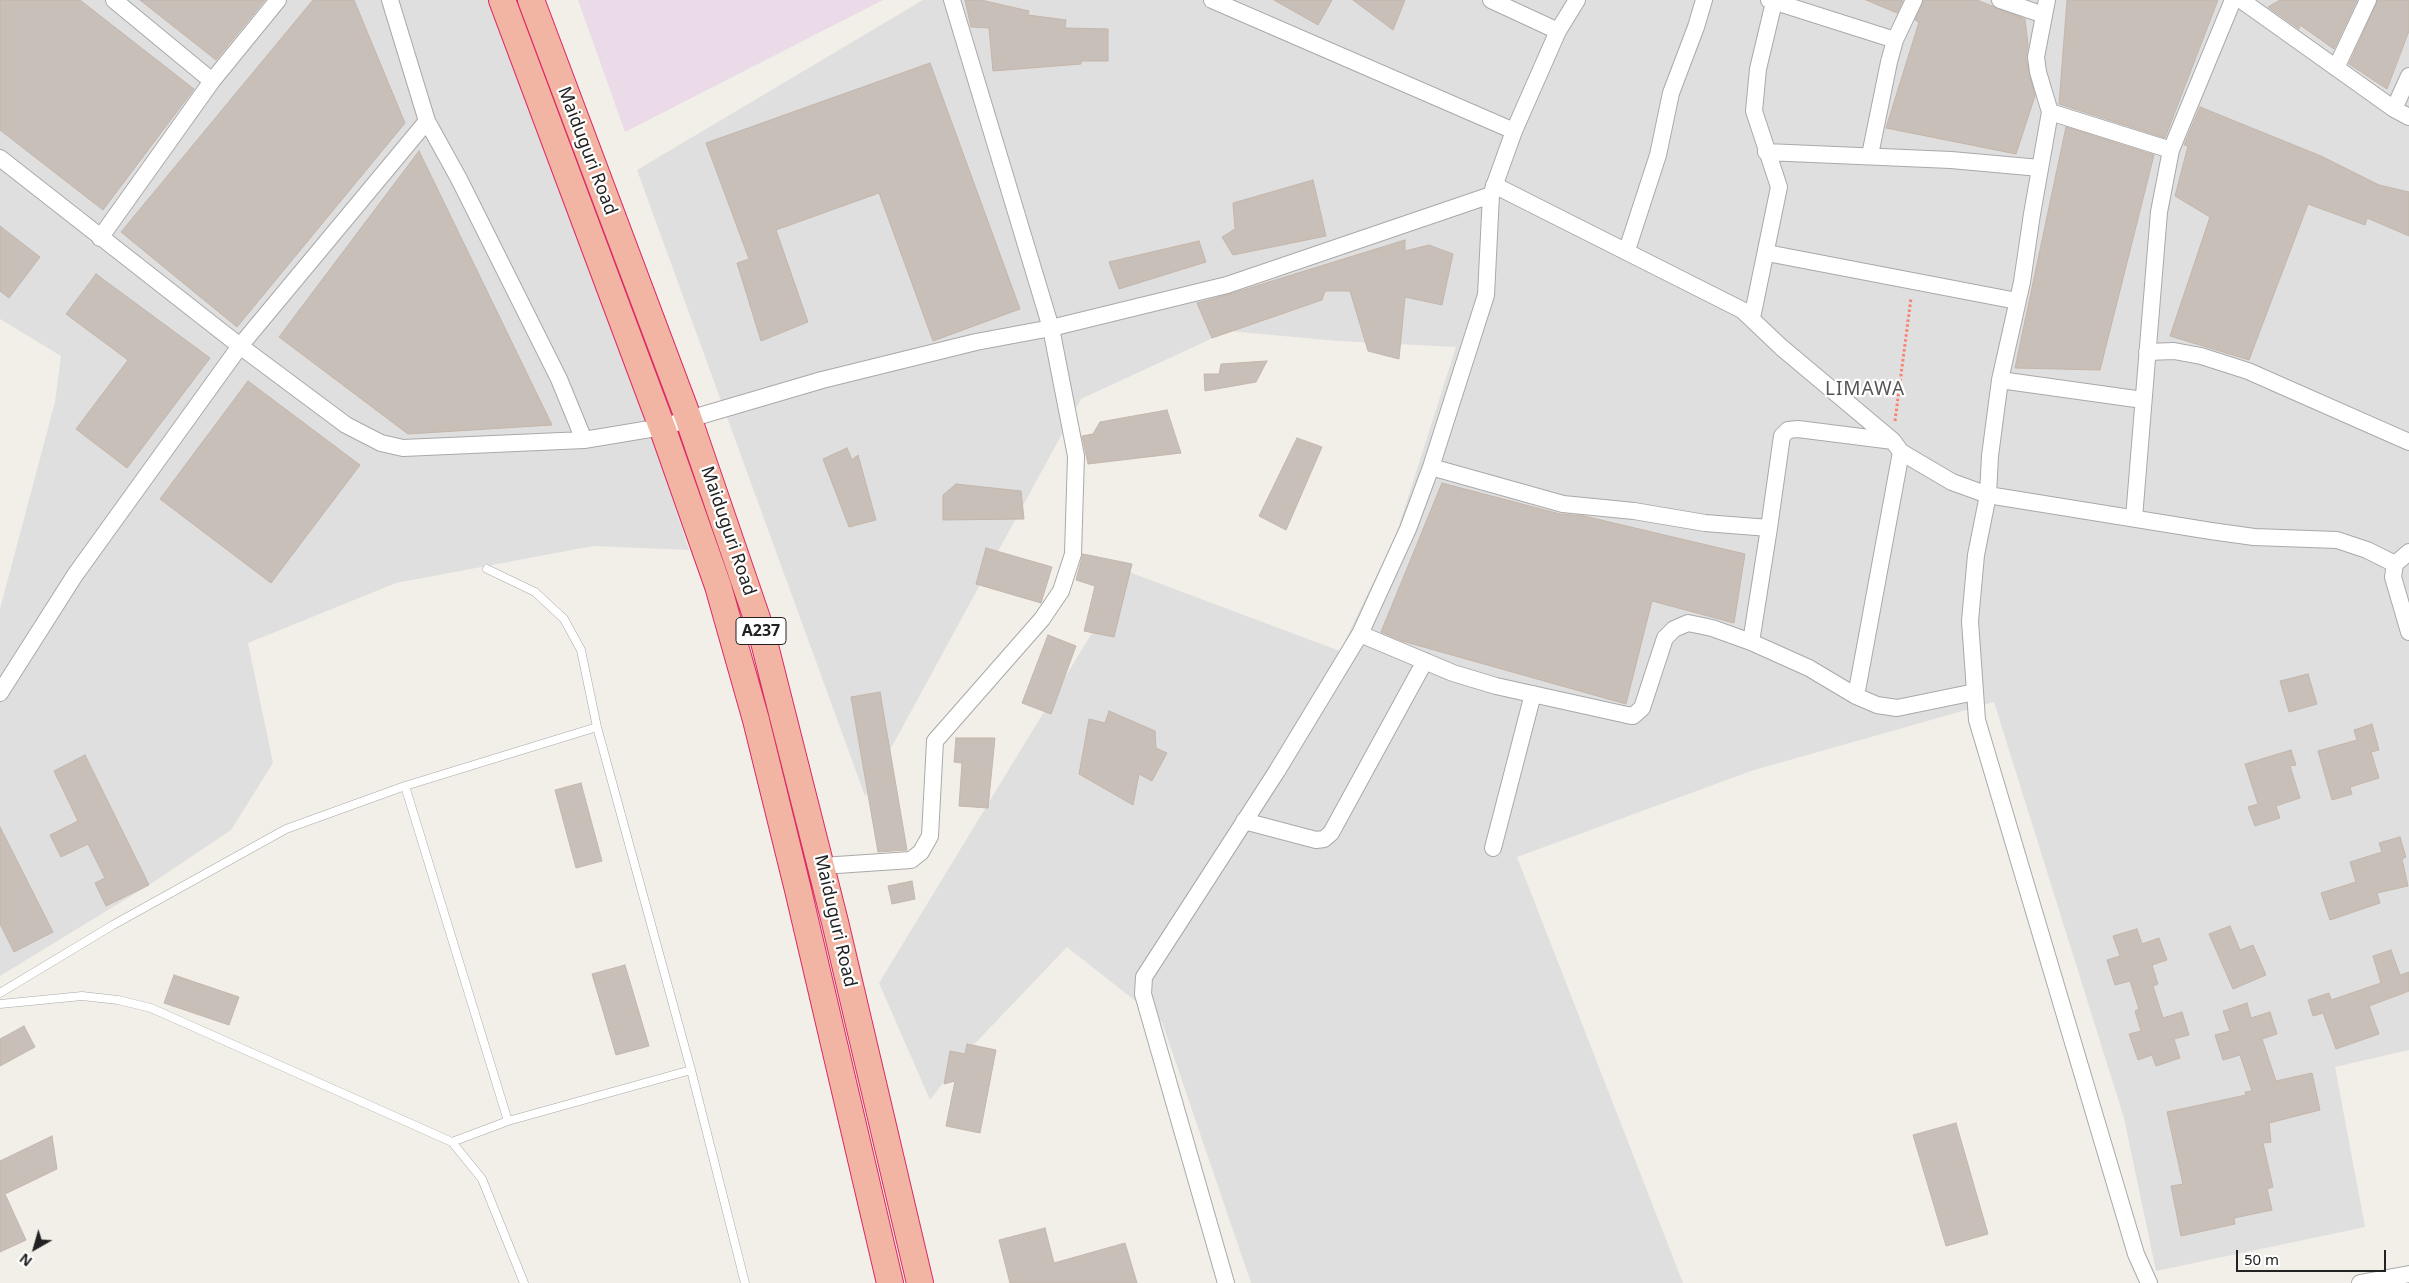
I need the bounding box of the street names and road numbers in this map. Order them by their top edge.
street label: Maiduguri Road [553,84,621,218]
street label: Maiduguri Road [696,463,760,599]
road number: A237 [736,618,786,644]
street label: Maiduguri Road [809,853,861,989]

